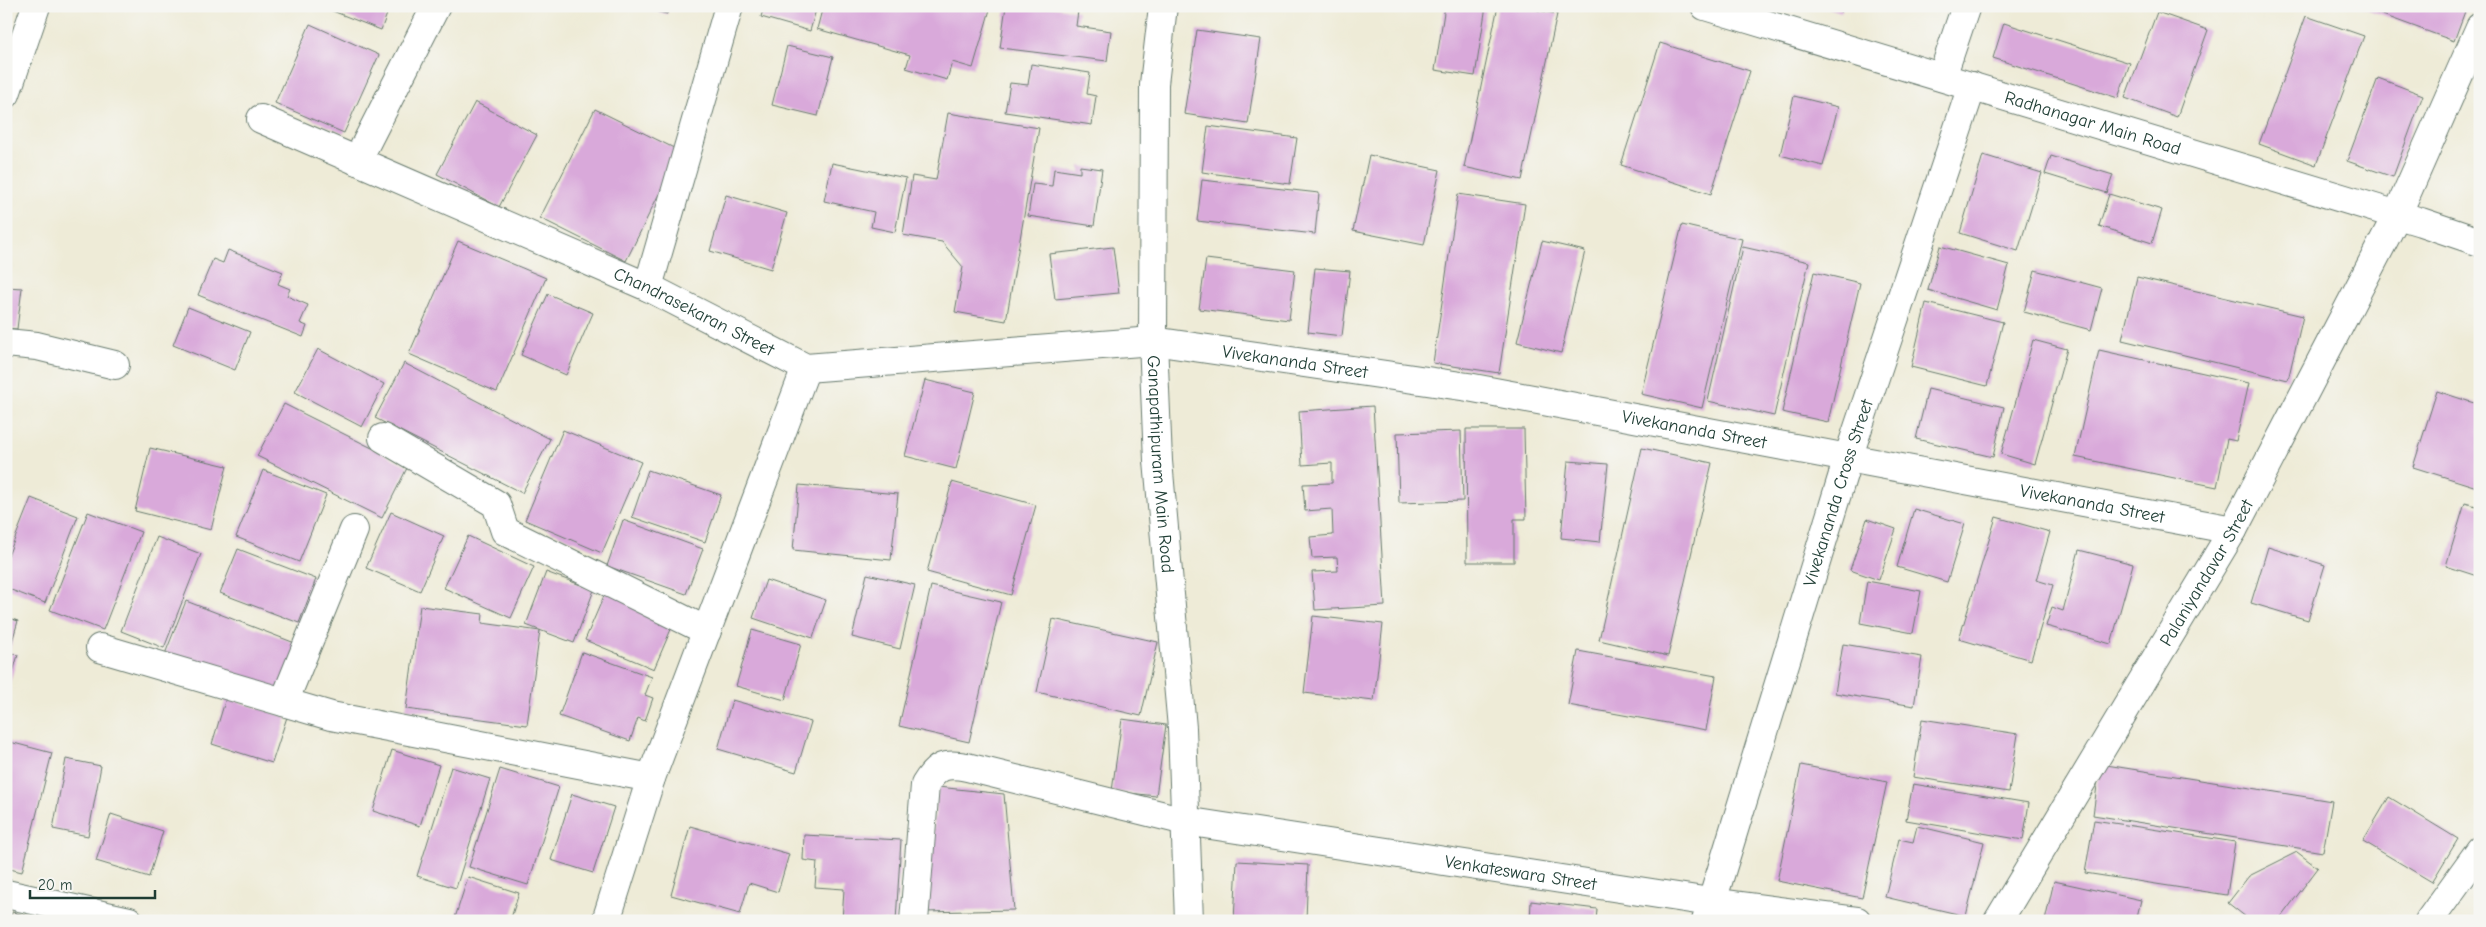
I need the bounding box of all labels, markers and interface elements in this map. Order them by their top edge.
street label: Radhanagar Main Road [2002,87,2183,160]
street label: Chandrasekaran Street [610,263,778,361]
street label: Vivekananda Street [1221,341,1370,383]
street label: Ganapathipuram Main Road [1143,355,1178,574]
street label: Vivekananda Cross Street [1799,396,1878,589]
street label: Vivekananda Street [1620,406,1769,454]
street label: Vivekananda Street [2018,480,2167,528]
street label: Palaniyandavar Street [2156,495,2258,650]
street label: Venkateswara Street [1443,851,1599,895]
scale bar [30,867,155,899]
text: 20 m [38,876,72,894]

